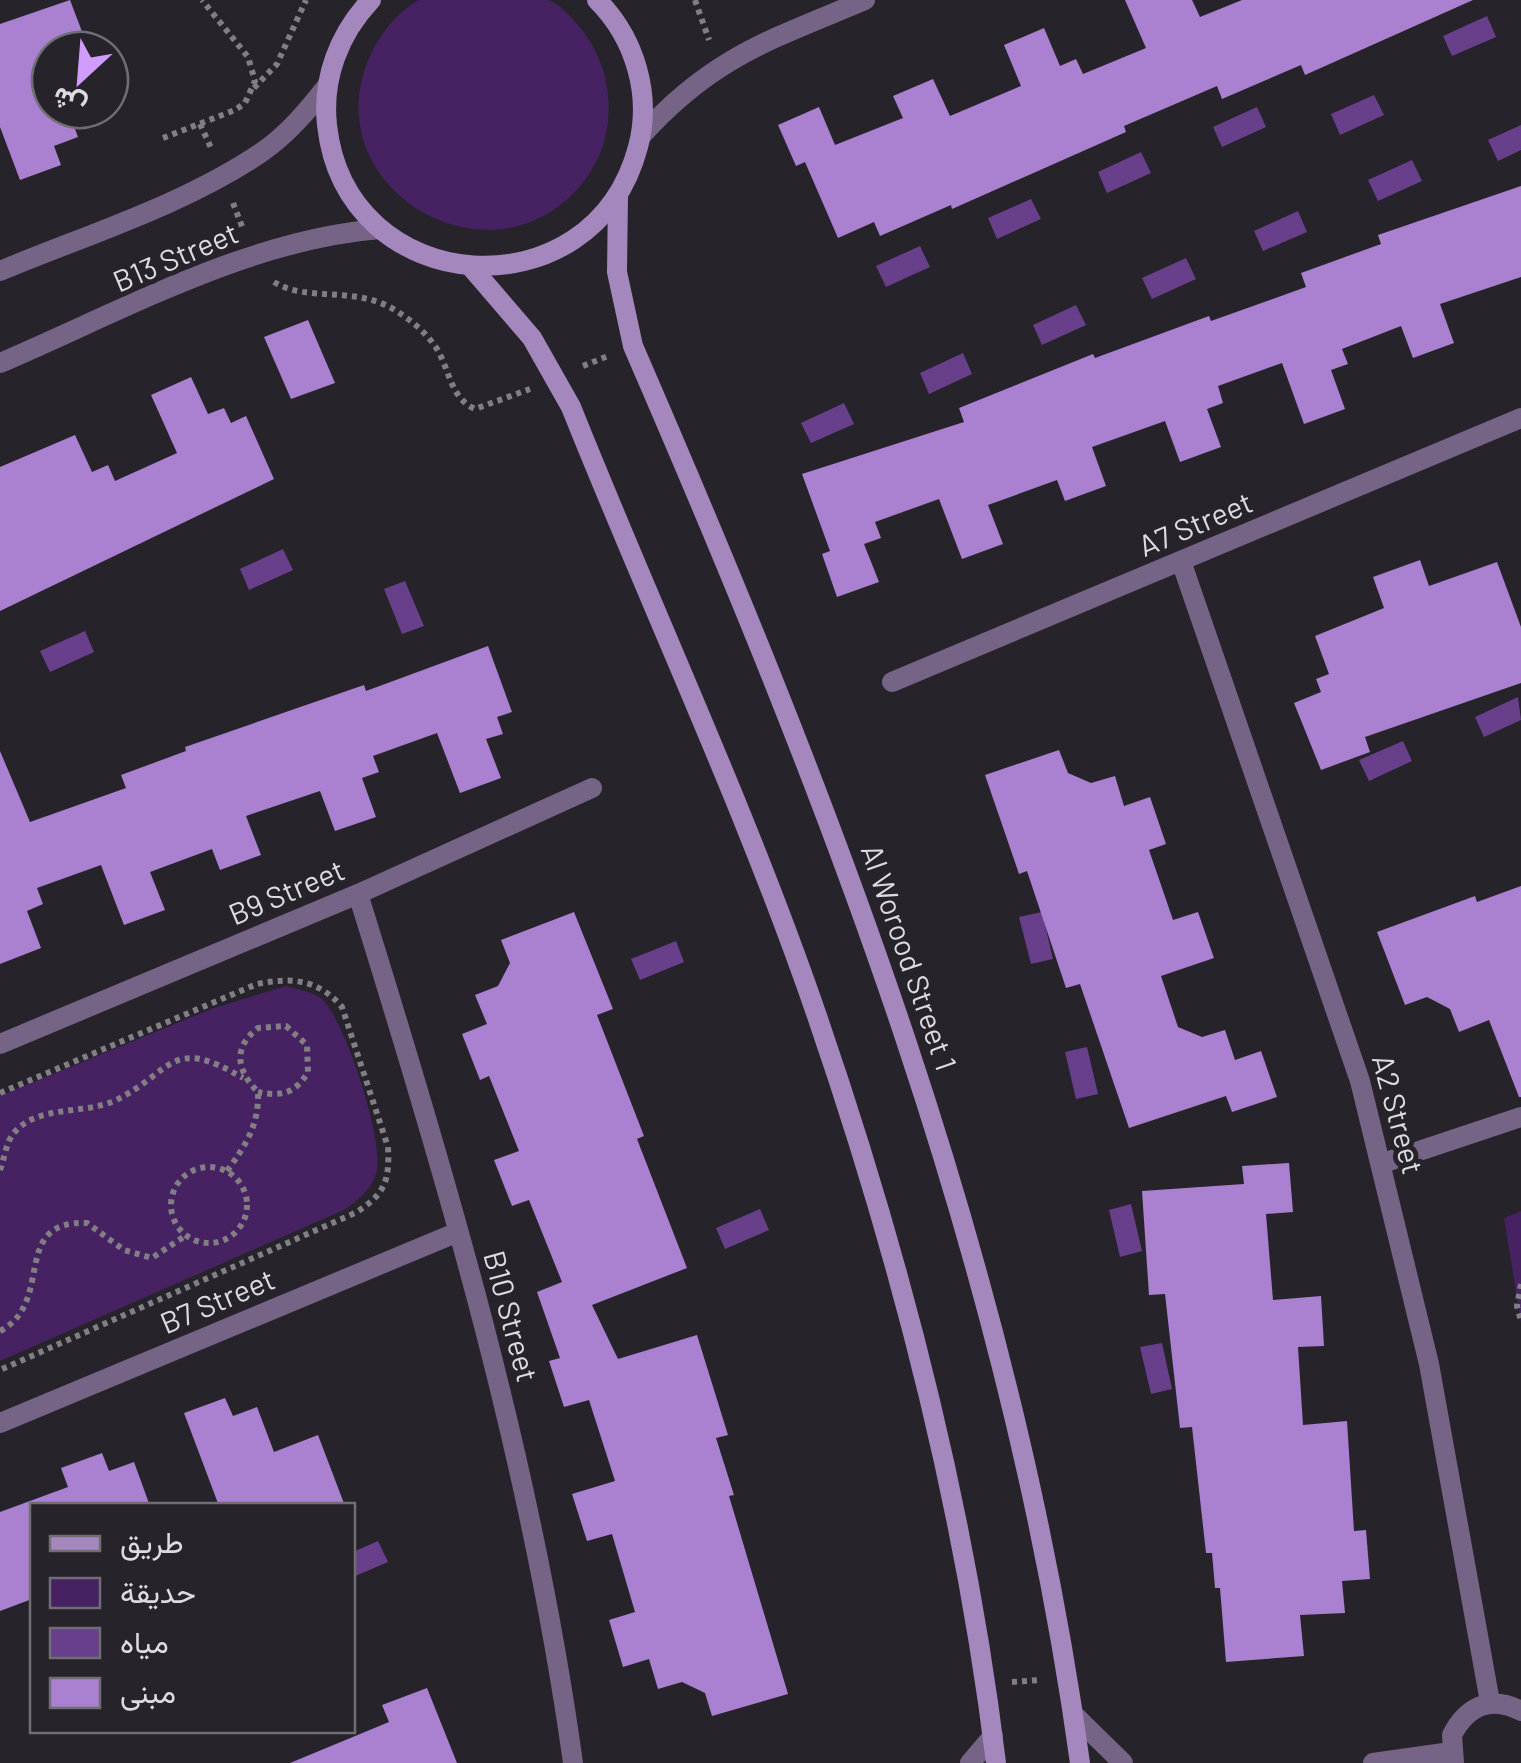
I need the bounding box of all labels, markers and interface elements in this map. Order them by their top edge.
north arrow [30,30,130,130]
text: ش [46,80,92,126]
street label: B13 Street [107,214,243,298]
street label: A7 Street [1133,483,1257,563]
street label: Al Worood Street 1 [854,839,966,1075]
street label: B9 Street [223,851,349,931]
street label: A2 Street [1366,1050,1432,1178]
street label: B10 Street [477,1247,547,1385]
street label: B7 Street [154,1260,280,1340]
legend [30,1503,355,1733]
text: طريق [120,1523,184,1561]
text: حديقة [120,1573,196,1610]
text: مياه [120,1623,169,1660]
text: مبنى [120,1673,176,1711]

